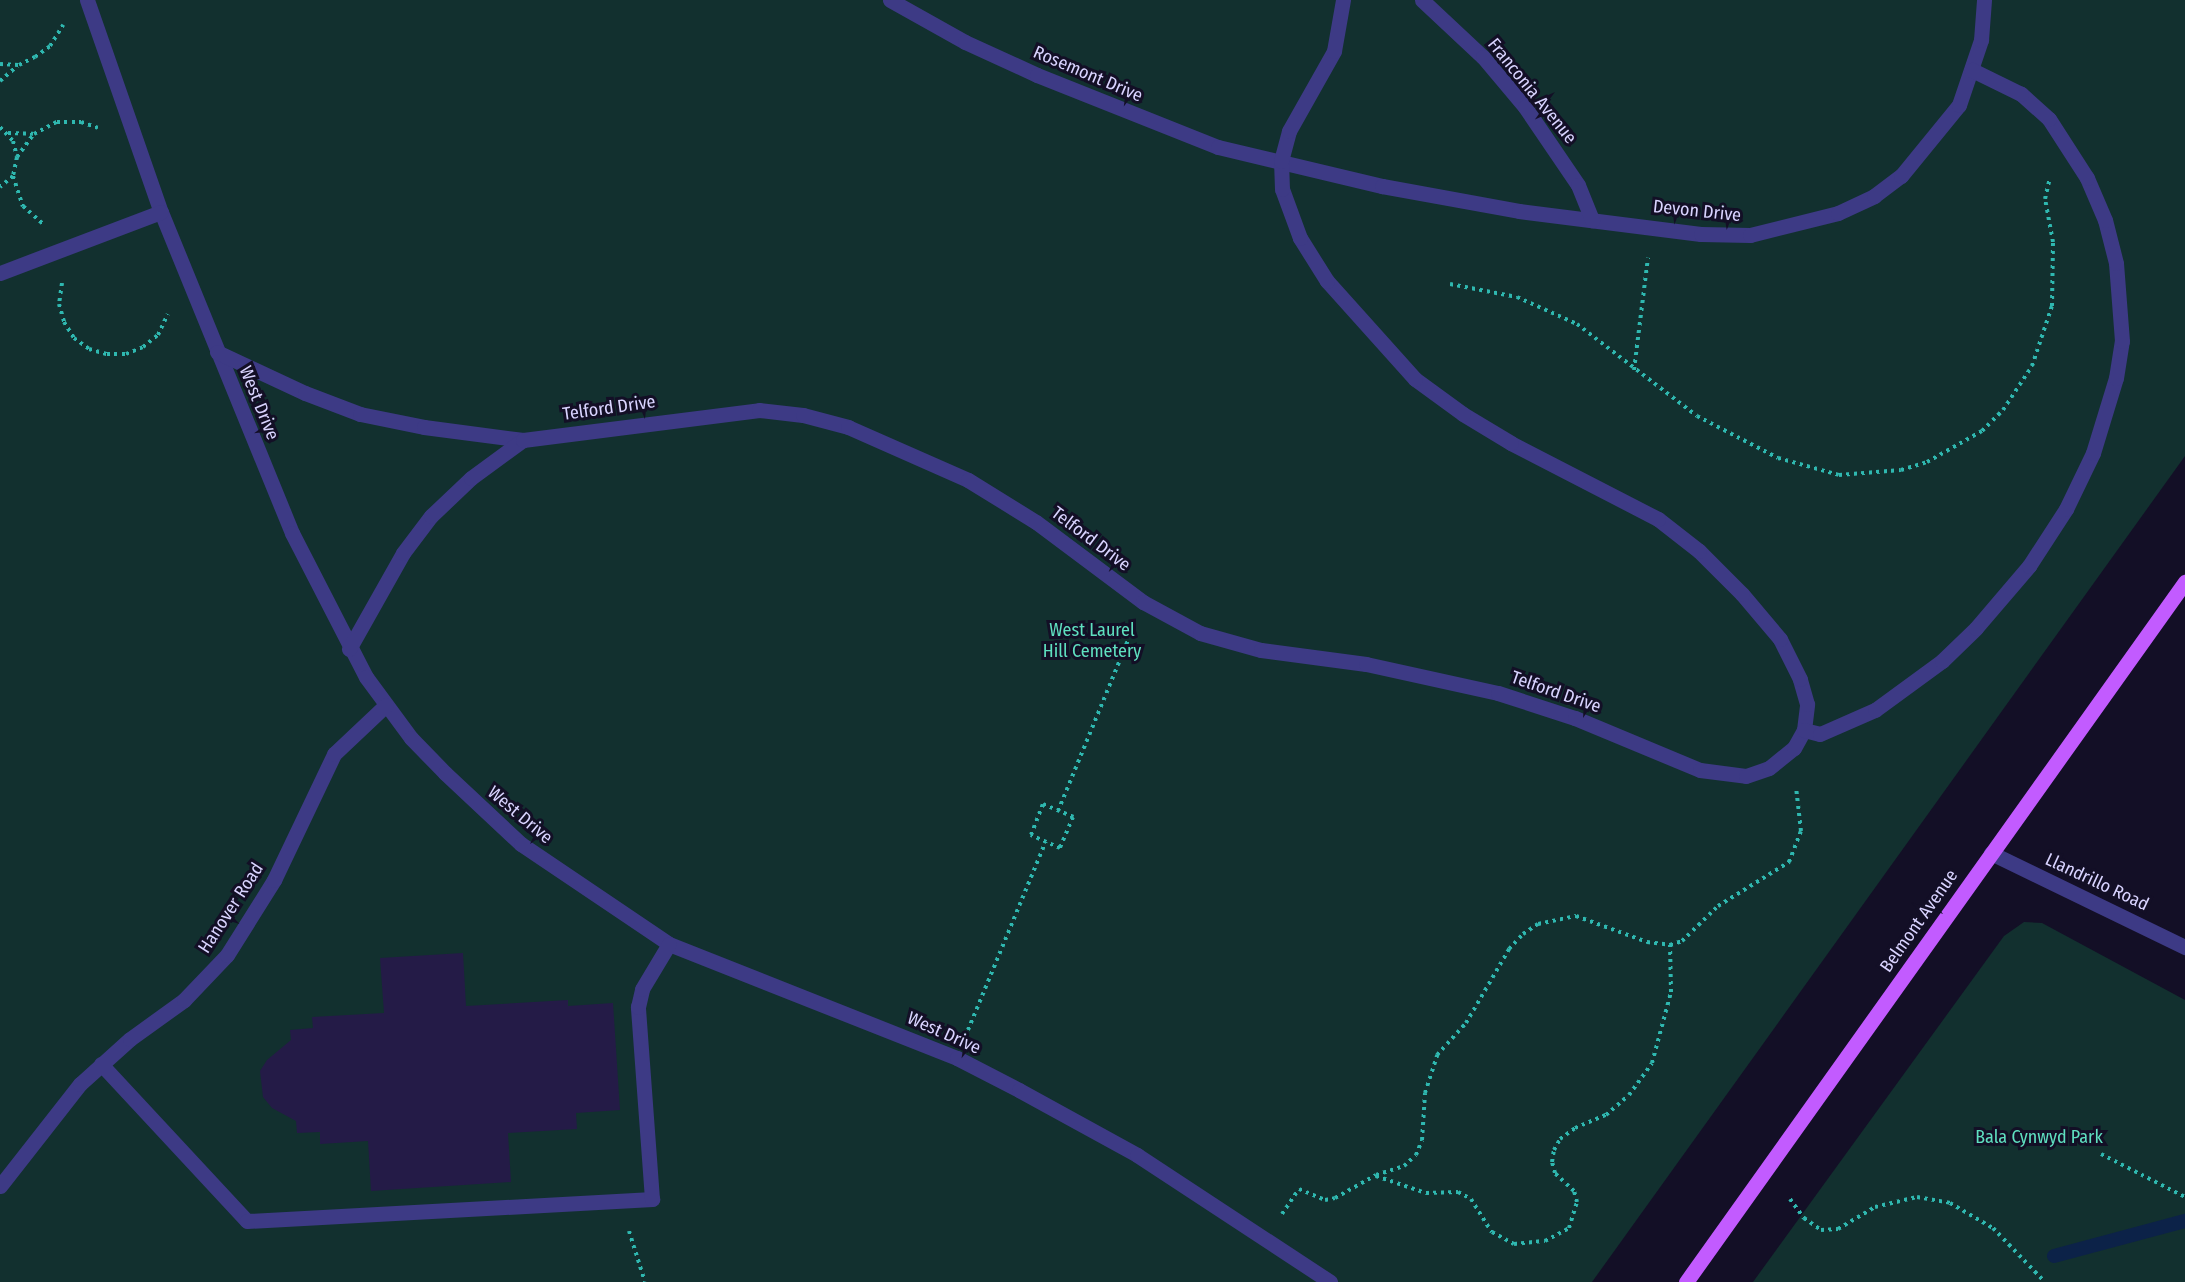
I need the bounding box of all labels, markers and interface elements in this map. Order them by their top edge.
street label: Franconia Avenue [1483,34,1581,148]
street label: Rosemont Drive [1030,41,1146,107]
street label: Devon Drive [1652,196,1742,226]
street label: West Drive [234,363,284,443]
street label: Telford Drive [561,391,657,425]
street label: Telford Drive [1047,502,1135,576]
park label: West Laurel Hill Cemetery [1043,620,1141,662]
street label: Telford Drive [1508,667,1604,717]
street label: West Drive [483,782,557,848]
street label: Llandrillo Road [2042,849,2152,915]
street label: Hanover Road [194,859,268,957]
street label: Belmont Avenue [1876,865,1962,977]
street label: West Drive [904,1007,984,1059]
park label: Bala Cynwyd Park [1975,1126,2103,1148]

